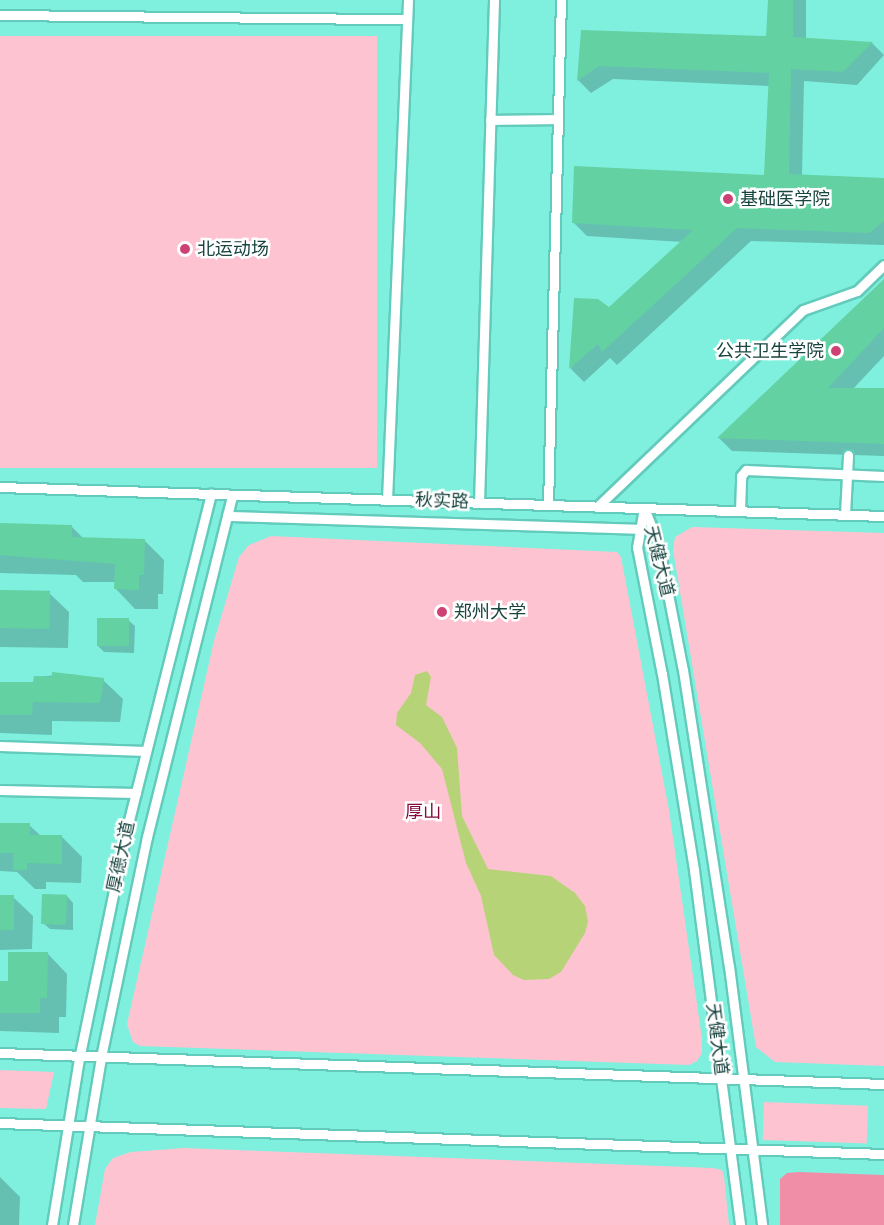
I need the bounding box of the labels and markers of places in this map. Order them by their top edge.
place label: 基础医学院 [740,188,830,210]
marker: 基础医学院 [721,192,735,206]
place label: 北运动场 [197,238,269,260]
marker: 北运动场 [178,242,192,256]
place label: 公共卫生学院 [716,340,824,362]
marker: 公共卫生学院 [829,344,843,358]
place label: 郑州大学 [454,601,526,623]
marker: 郑州大学 [435,605,449,619]

